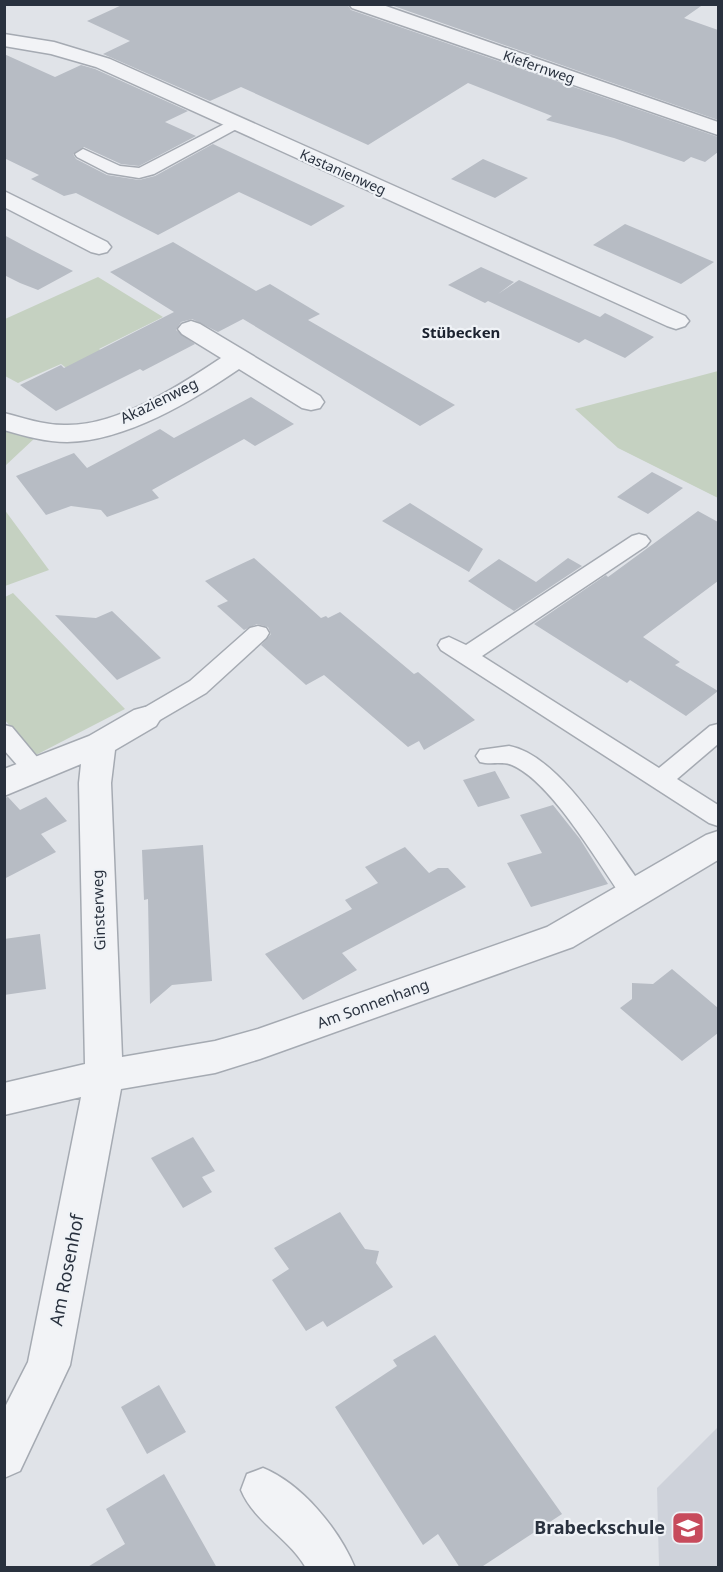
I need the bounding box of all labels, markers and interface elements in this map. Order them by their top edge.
street label: Kiefernweg [501,45,578,88]
street label: Kastanienweg [297,144,389,199]
district label: Stübecken [422,322,500,342]
street label: Akazienweg [116,373,201,428]
street label: Ginsterweg [87,869,109,951]
street label: Am Sonnenhang [314,974,431,1033]
street label: Am Rosenhof [43,1211,89,1328]
school or university icon: Brabeckschule [670,1510,706,1546]
place label: Brabeckschule [534,1515,665,1539]

